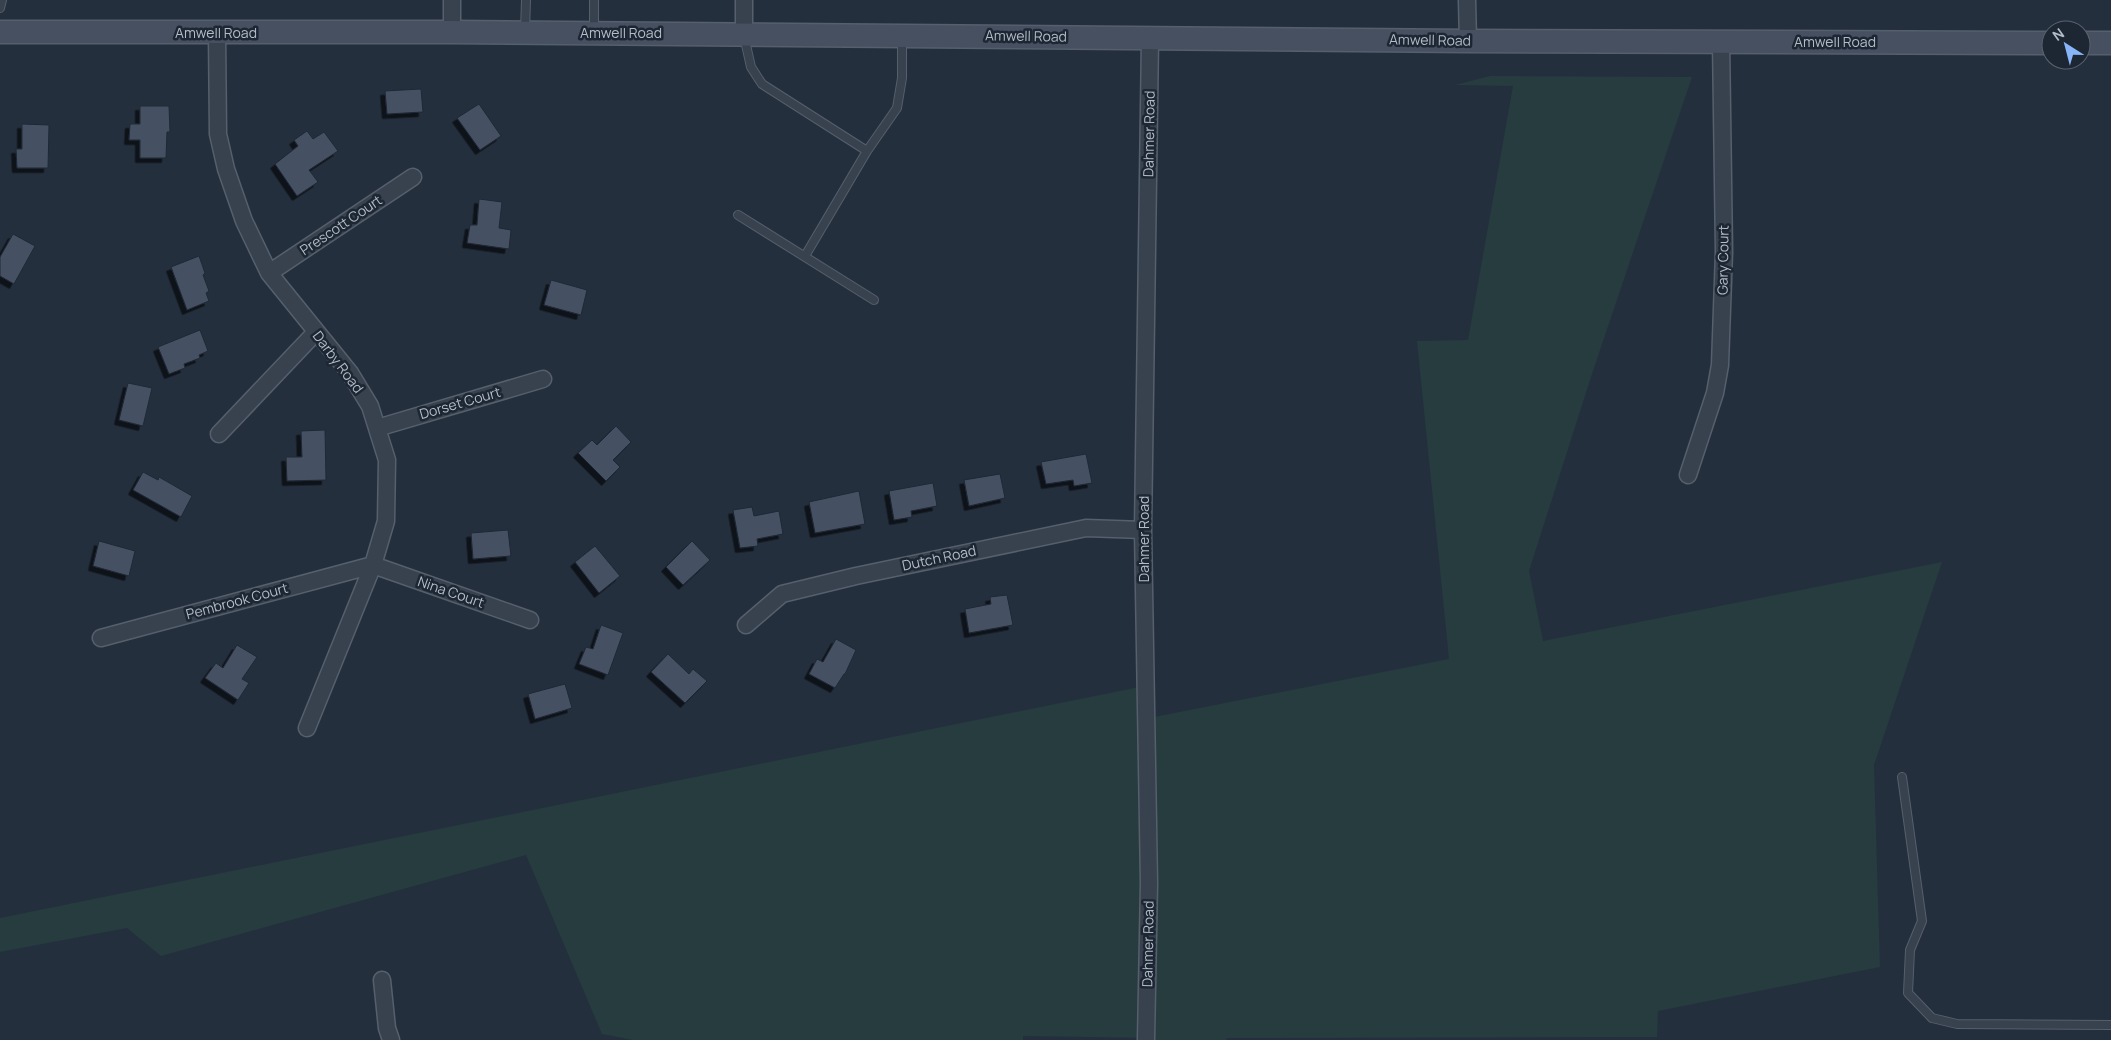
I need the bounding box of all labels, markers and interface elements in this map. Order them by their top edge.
north arrow [2041,20,2091,70]
street label: Amwell Road [175,23,257,42]
street label: Amwell Road [580,23,662,42]
text: N [2048,23,2068,45]
street label: Amwell Road [985,25,1067,46]
street label: Amwell Road [1389,29,1471,50]
street label: Amwell Road [1794,32,1876,51]
street label: Dahmer Road [1138,91,1159,177]
street label: Prescott Court [296,190,386,259]
street label: Gary Court [1712,224,1733,295]
street label: Darby Road [309,327,368,397]
street label: Dorset Court [417,382,503,423]
street label: Dahmer Road [1134,496,1153,582]
street label: Dutch Road [900,540,978,575]
street label: Nina Court [415,571,487,612]
street label: Pembrook Court [184,578,290,623]
street label: Dahmer Road [1137,901,1158,987]

